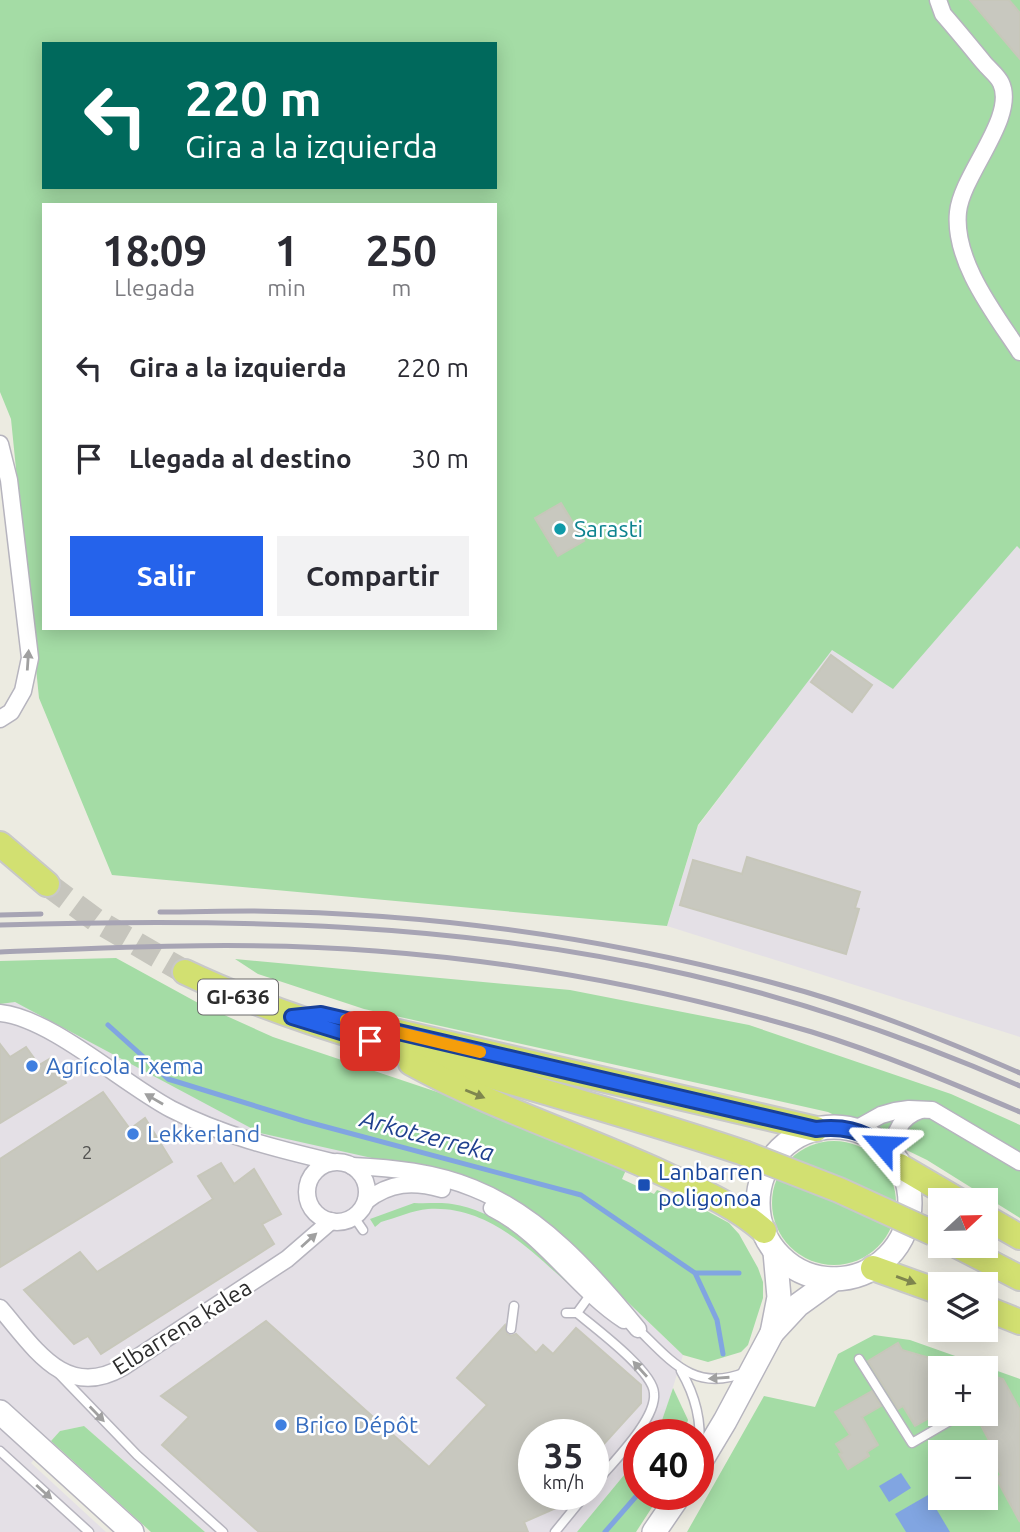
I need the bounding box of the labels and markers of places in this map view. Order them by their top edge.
place label: Sarasti [574,516,643,541]
marker: Sarasti [552,521,568,537]
pin [340,1011,400,1071]
place label: Agrícola Txema [46,1053,204,1078]
marker: Agrícola Txema [24,1058,40,1074]
place label: Lekkerland [147,1121,260,1146]
marker: Lekkerland [125,1126,141,1142]
place label: Lanbarren poligonoa [658,1159,763,1210]
marker: Lanbarren poligonoa [636,1177,652,1193]
place label: Brico Dépôt [295,1412,418,1437]
marker: Brico Dépôt [273,1417,289,1433]

